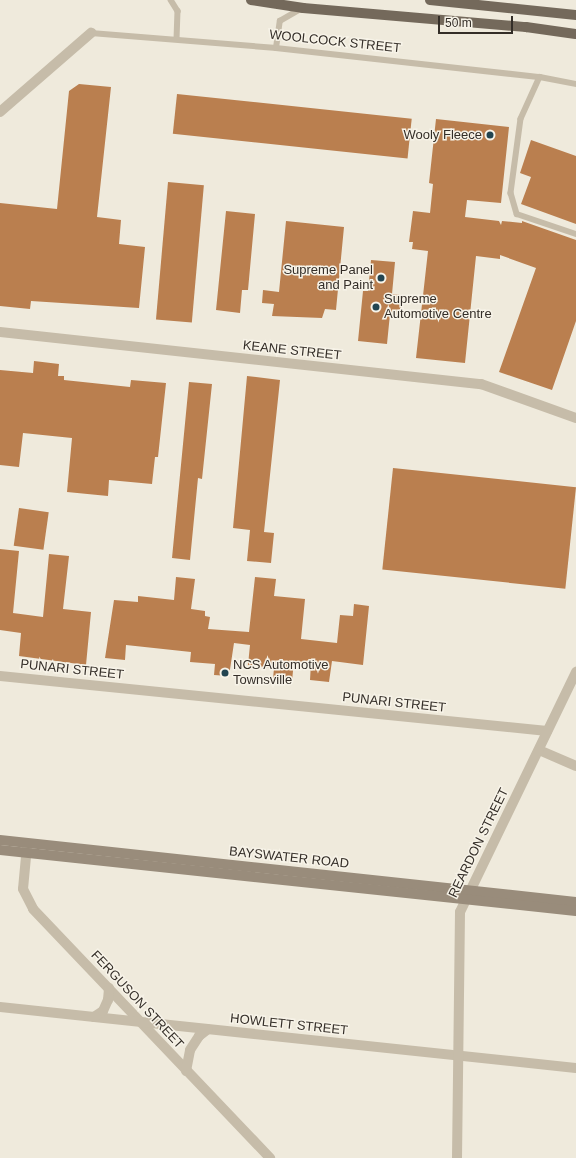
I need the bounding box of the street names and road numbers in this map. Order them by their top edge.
street label: WOOLCOCK STREET [268,27,402,57]
street label: KEANE STREET [242,338,342,364]
street label: PUNARI STREET [19,657,125,683]
street label: PUNARI STREET [341,690,447,716]
street label: REARDON STREET [446,786,512,900]
street label: BAYSWATER ROAD [228,844,350,872]
street label: FERGUSON STREET [87,948,187,1052]
street label: HOWLETT STREET [229,1011,349,1039]

